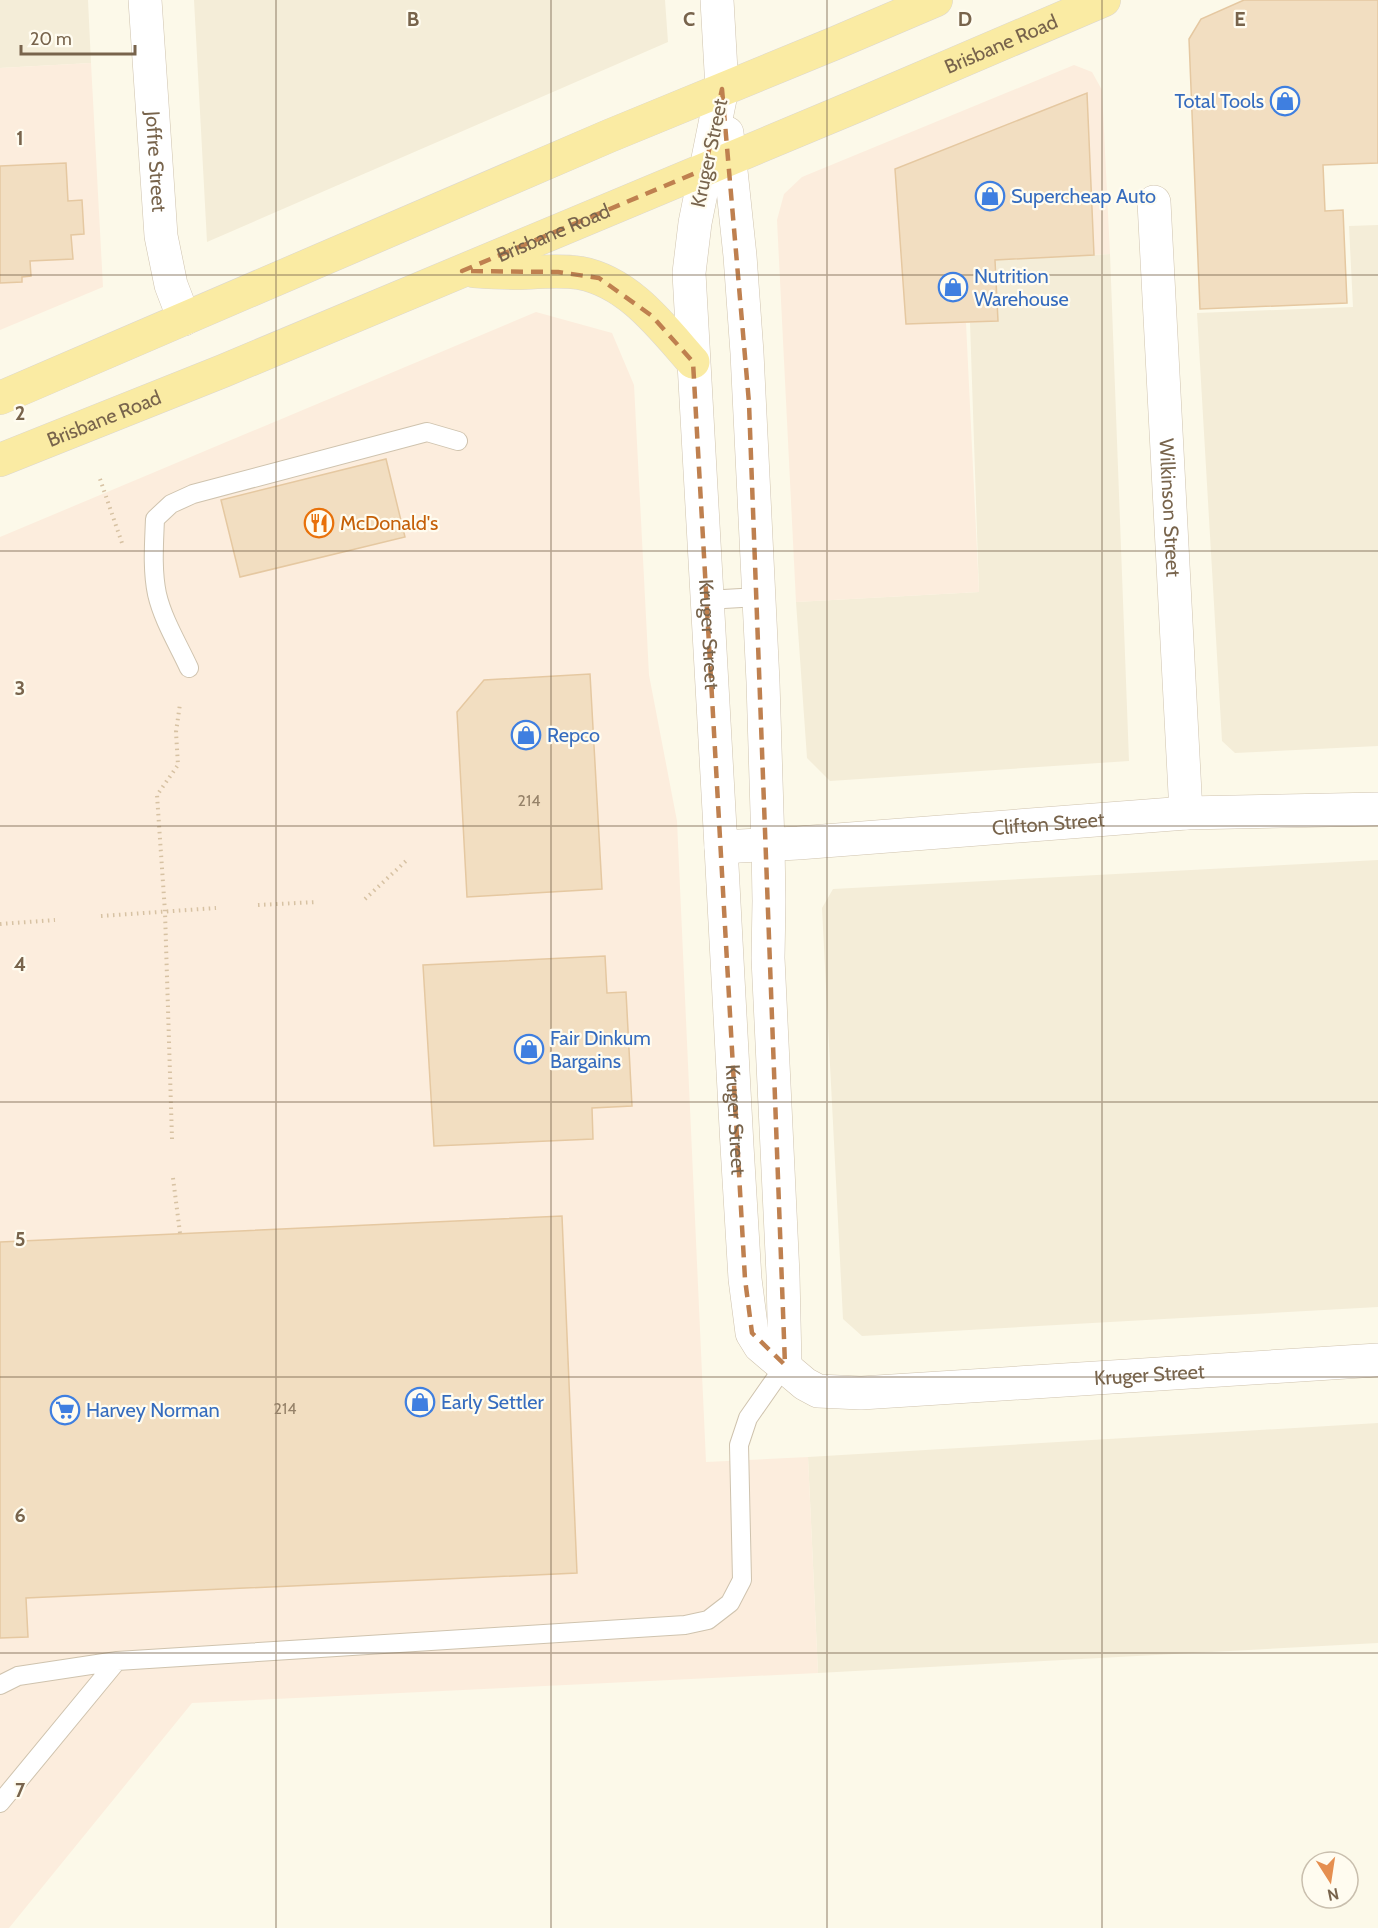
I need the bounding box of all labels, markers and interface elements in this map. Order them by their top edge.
text: B [407,7,419,31]
text: C [683,7,695,31]
text: D [958,7,972,31]
text: E [1234,7,1246,31]
street label: Brisbane Road [941,9,1061,79]
scale bar [21,18,135,56]
text: 20 m [30,28,72,50]
shop icon: Total Tools [1269,85,1301,117]
place label: Total Tools [1174,89,1264,113]
street label: Kruger Street [686,96,732,210]
street label: Joffre Street [140,109,171,213]
text: 1 [16,126,24,150]
shop icon: Supercheap Auto [974,180,1006,212]
place label: Supercheap Auto [1011,184,1156,208]
street label: Brisbane Road [493,198,613,267]
place label: Nutrition Warehouse [974,264,1069,311]
shop icon: Nutrition Warehouse [937,271,969,303]
street label: Brisbane Road [43,385,165,452]
text: 2 [15,401,25,425]
street label: Wilkinson Street [1154,438,1186,578]
restaurant icon: McDonald's [303,507,335,539]
place label: McDonald's [340,511,438,535]
street label: Kruger Street [694,578,724,691]
text: 3 [15,676,25,700]
shop icon: Repco [510,719,542,751]
place label: Repco [547,723,600,747]
house number: 214 [518,791,540,810]
street label: Clifton Street [991,807,1106,840]
text: 4 [14,952,26,976]
place label: Fair Dinkum Bargains [550,1026,651,1073]
shop icon: Fair Dinkum Bargains [513,1033,545,1065]
street label: Kruger Street [721,1064,751,1176]
text: 5 [15,1227,25,1251]
street label: Kruger Street [1093,1359,1206,1390]
shop icon: Early Settler [404,1386,436,1418]
place label: Early Settler [441,1390,544,1414]
supermarket icon: Harvey Norman [49,1394,81,1426]
place label: Harvey Norman [86,1398,220,1422]
house number: 214 [274,1399,296,1418]
text: 6 [14,1503,26,1527]
text: 7 [15,1778,26,1802]
north arrow [1300,1850,1360,1910]
text: N [1326,1884,1341,1905]

